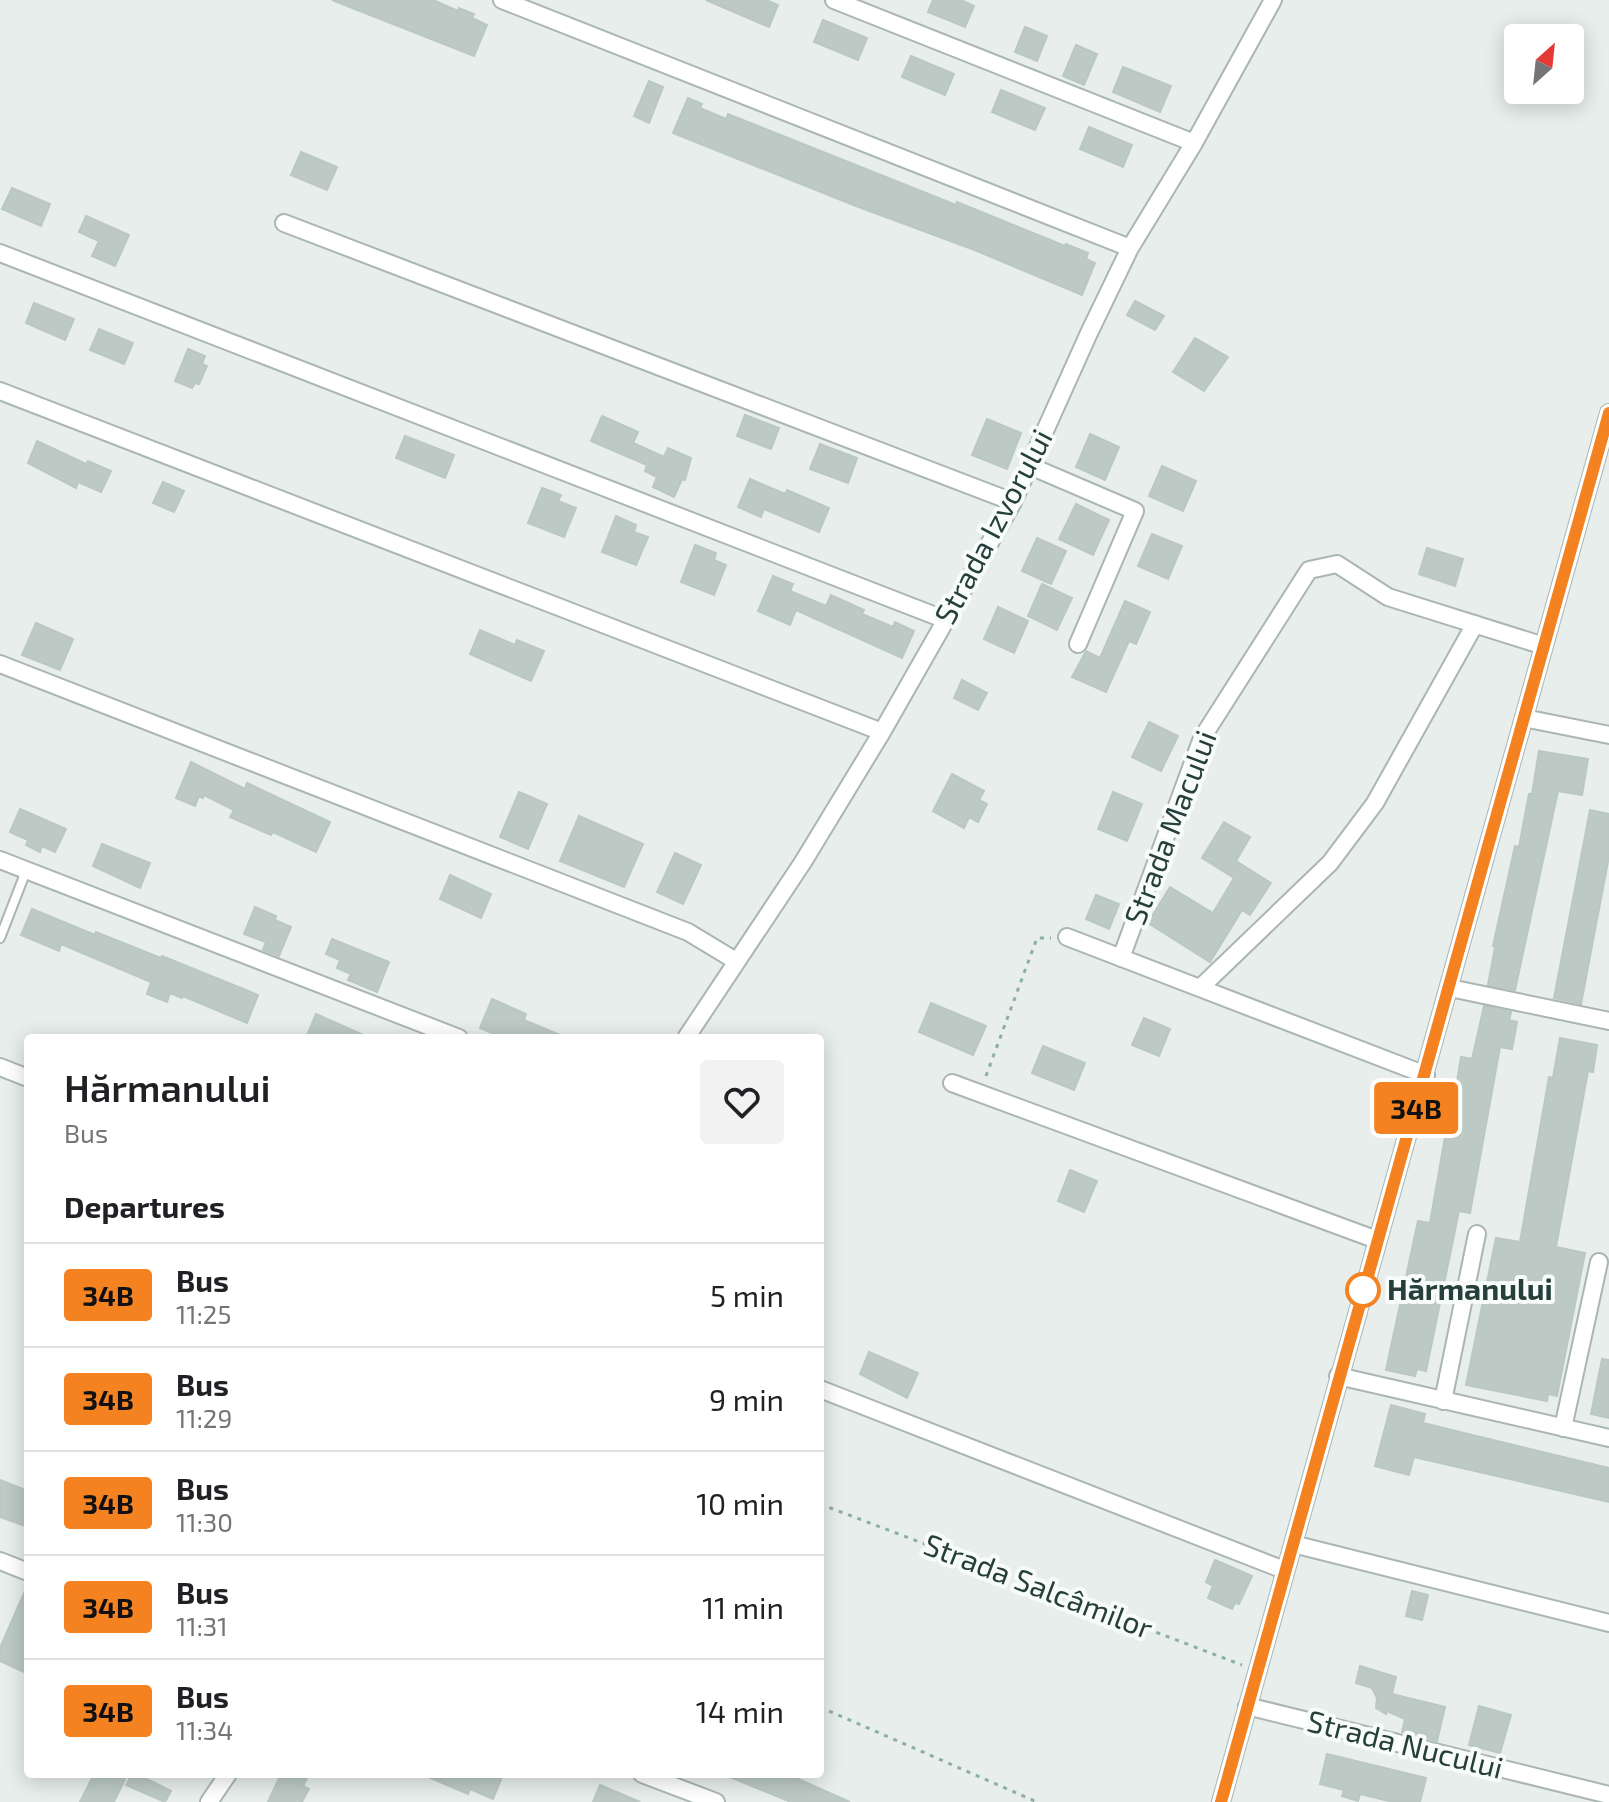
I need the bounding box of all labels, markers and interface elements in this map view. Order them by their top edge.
north arrow [1504,24,1584,104]
map controls [1504,24,1584,104]
street label: Strada Izvorului [926,423,1059,630]
street label: Strada Macului [1116,725,1223,929]
button: heart [700,1060,784,1144]
text: Hărmanului [64,1064,271,1110]
line badge: 34B [1370,1082,1462,1134]
text: 34B [1390,1091,1442,1125]
text: Bus [64,1117,108,1148]
text: Departures [64,1188,225,1224]
text: Bus [176,1262,229,1298]
place label: Hărmanului [1387,1270,1553,1306]
marker: Hărmanului [1346,1273,1380,1307]
text: 5 min [710,1277,784,1313]
text: 34B [82,1278,134,1312]
text: 11:25 [176,1298,231,1329]
text: Bus [176,1366,229,1402]
text: 9 min [709,1381,784,1417]
text: 34B [82,1382,134,1416]
text: 11:29 [176,1402,232,1433]
text: Bus [176,1470,229,1506]
text: 10 min [696,1485,784,1521]
text: 34B [82,1486,134,1520]
text: 11:30 [176,1506,233,1537]
street label: Strada Salcâmilor [919,1525,1158,1645]
text: Bus [176,1574,229,1610]
text: 11 min [702,1589,784,1625]
text: 34B [82,1590,134,1624]
text: 11:31 [176,1610,228,1641]
text: Bus [176,1678,229,1714]
text: 14 min [696,1693,784,1729]
text: 34B [82,1694,134,1728]
street label: Strada Nucului [1304,1701,1507,1785]
text: 11:34 [176,1714,233,1745]

